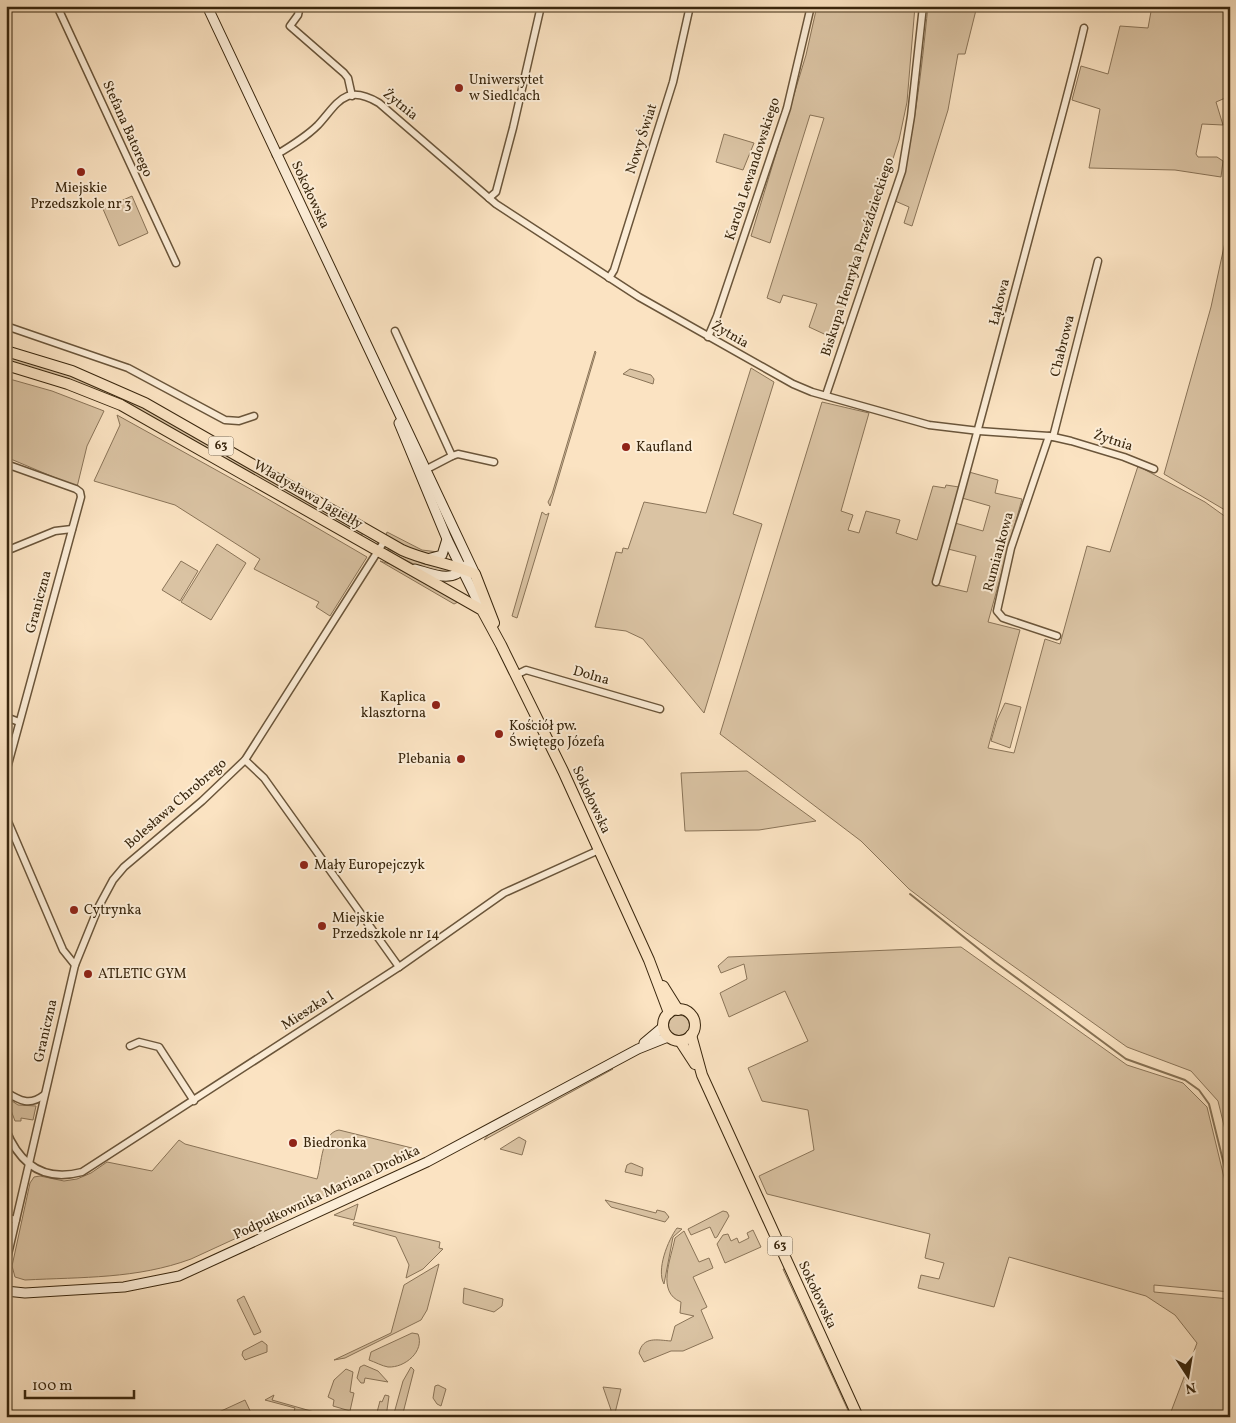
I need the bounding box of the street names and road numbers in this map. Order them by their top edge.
street label: Stefana Batorego [97,78,157,180]
street label: Żytnia [378,85,422,125]
street label: Karola Lewandowskiego [721,95,785,243]
street label: Nowy Świat [621,101,662,177]
street label: Biskupa Henryka Przeździeckiego [817,155,899,359]
street label: Sokołowska [286,158,334,232]
street label: Łąkowa [985,277,1015,327]
street label: Chabrowa [1046,313,1080,379]
street label: Żytnia [708,317,752,353]
street label: Żytnia [1091,426,1135,456]
road number: 63 [208,436,234,456]
street label: Władysława Jagiełły [250,456,367,534]
street label: Rumiankowa [979,510,1019,594]
street label: Graniczna [22,568,56,635]
street label: Dolna [571,662,611,690]
street label: Bolesława Chrobrego [121,754,231,854]
street label: Sokołowska [567,763,615,837]
street label: Mieszka I [278,987,338,1035]
street label: Graniczna [30,998,62,1064]
street label: Podpułkownika Mariana Drobika [231,1141,423,1245]
road number: 63 [768,1236,792,1256]
street label: Sokołowska [793,1258,841,1332]

